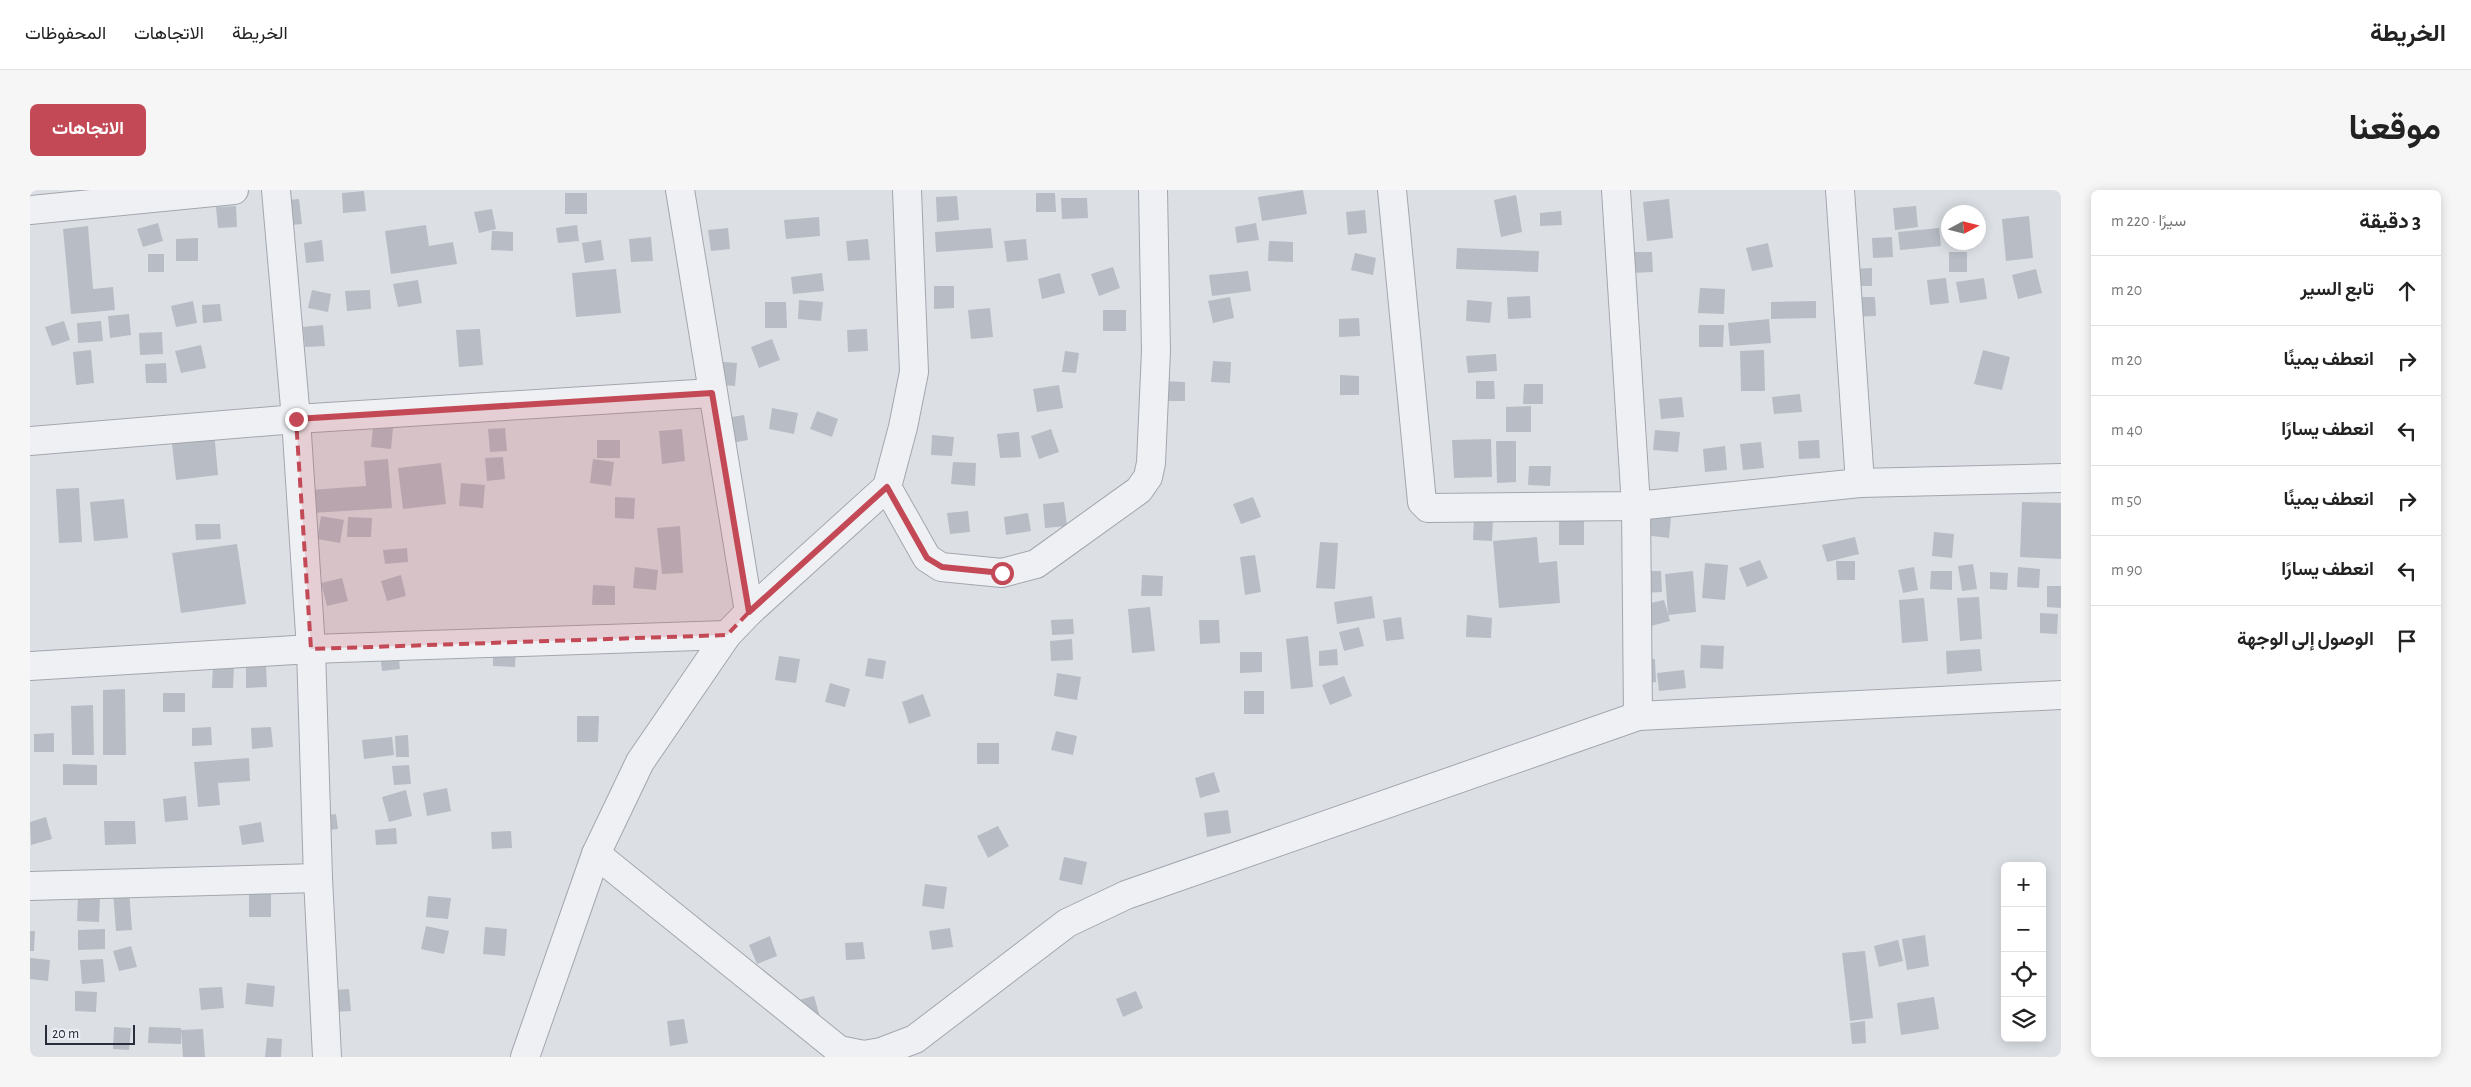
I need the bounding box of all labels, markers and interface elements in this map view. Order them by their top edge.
text: الخريطة [2370,22,2446,46]
text: المحفوظات [25,25,106,43]
text: الاتجاهات [134,25,204,43]
text: الخريطة [232,25,288,43]
button: الاتجاهات [30,104,146,156]
text: موقعنا [2348,111,2441,146]
north arrow [1941,205,1986,250]
text: 3 دقيقة [2359,211,2421,232]
text: سيرًا · 220 m [2111,213,2186,229]
icon: ahead [2393,277,2421,305]
text: تابع السير [2300,280,2374,299]
text: 20 m [2111,282,2142,298]
icon: right [2393,347,2421,375]
text: انعطف يمينًا [2284,350,2374,369]
text: 20 m [2111,352,2142,368]
route end [285,408,308,431]
icon: left [2393,417,2421,445]
text: انعطف يسارًا [2281,420,2374,439]
text: 40 m [2111,422,2143,438]
icon: right [2393,487,2421,515]
text: انعطف يمينًا [2284,490,2374,509]
text: 50 m [2111,492,2142,508]
icon: left [2393,557,2421,585]
text: انعطف يسارًا [2281,560,2374,579]
route start [991,562,1014,585]
text: 90 m [2111,562,2142,578]
icon: arrive [2393,627,2421,655]
text: الوصول إلى الوجهة [2237,630,2374,649]
map controls [2001,862,2046,1042]
button: + [2001,862,2046,907]
button: − [2001,907,2046,952]
button: locate [2001,952,2046,997]
button: layers [2001,997,2046,1042]
scale bar [45,1022,135,1045]
text: 20 m [52,1027,79,1041]

